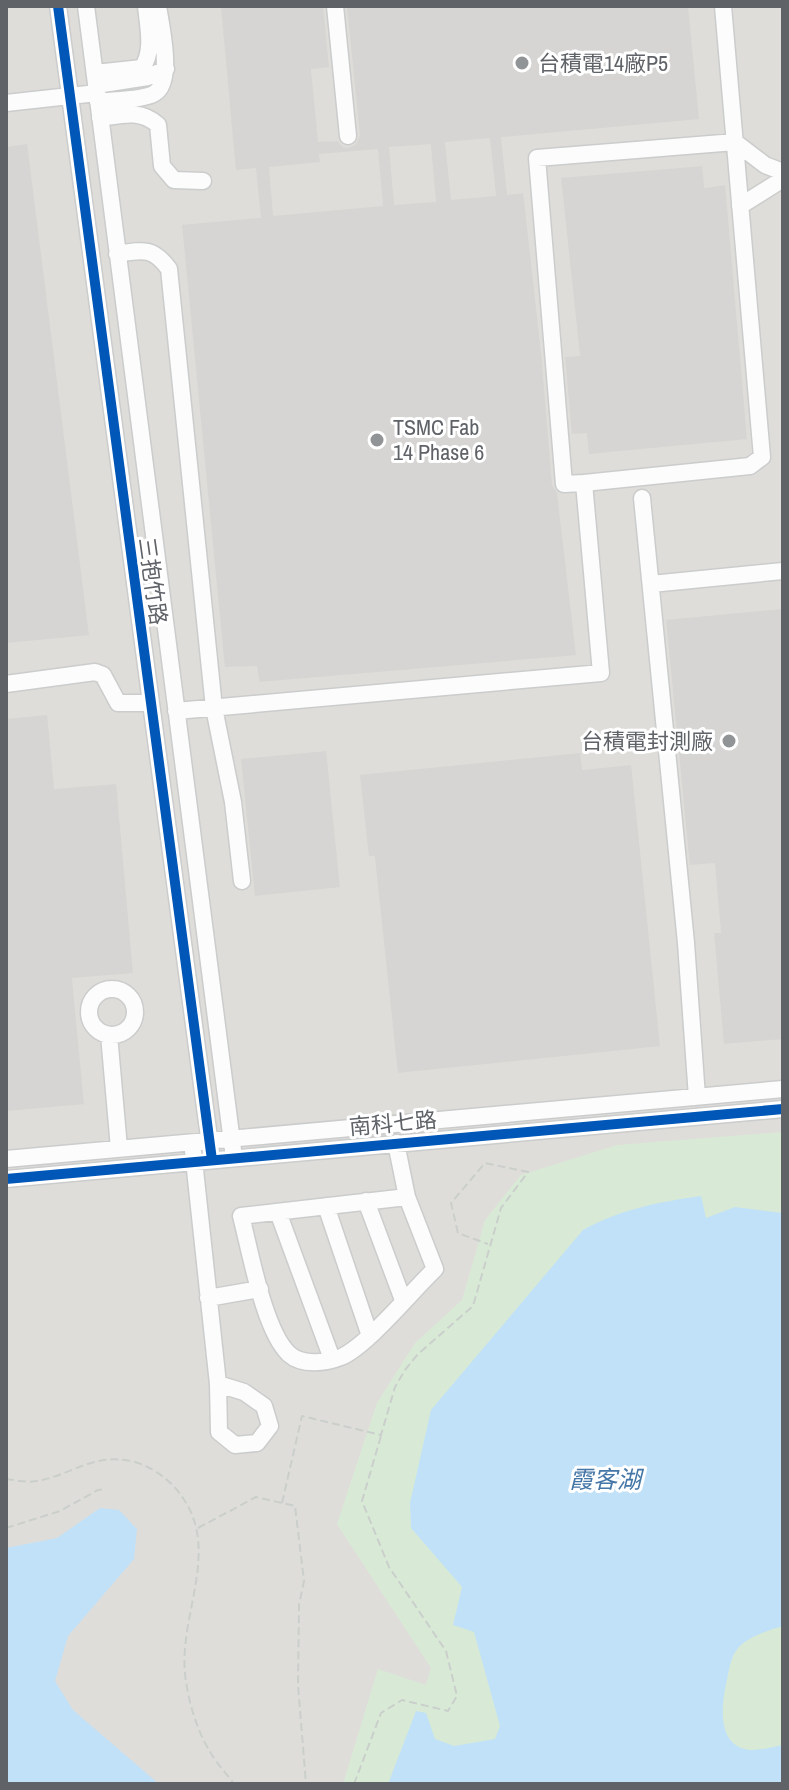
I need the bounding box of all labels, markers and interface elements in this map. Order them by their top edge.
place label: 台積電14廠P5 [538,48,668,78]
marker: 台積電14廠P5 [513,54,531,72]
place label: TSMC Fab 14 Phase 6 [393,412,484,467]
marker: TSMC Fab 14 Phase 6 [368,431,386,449]
street label: 三抱竹路 [132,535,174,627]
place label: 台積電封測廠 [581,726,713,756]
marker: 台積電封測廠 [720,732,738,750]
street label: 南科七路 [348,1104,438,1142]
water label: 霞客湖 [569,1463,645,1495]

